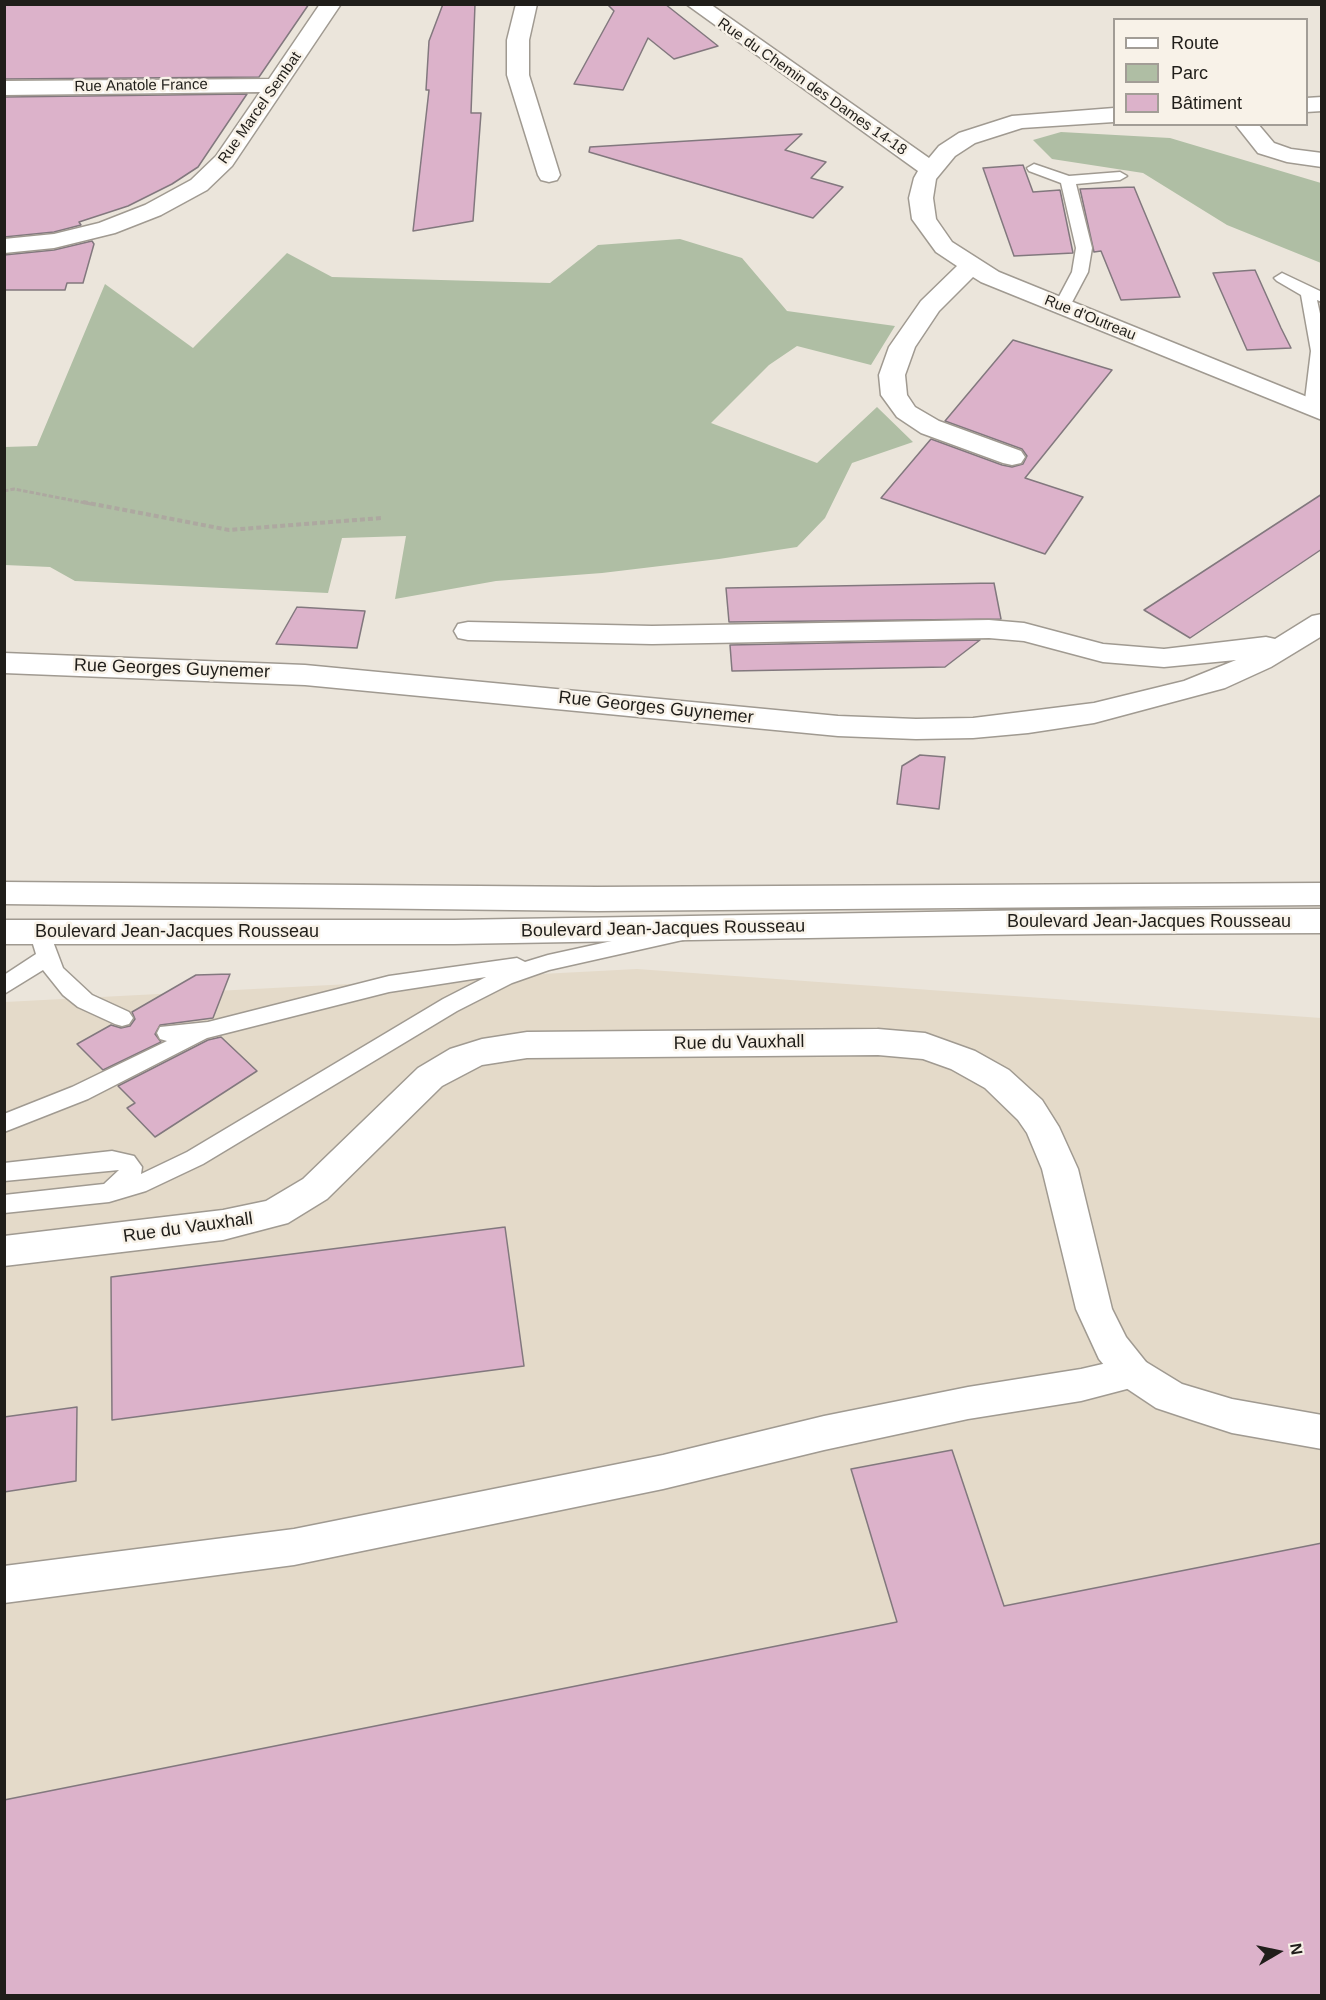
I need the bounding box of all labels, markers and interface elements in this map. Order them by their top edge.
street label: Rue du Chemin des Dames 14-18 [714,15,910,159]
legend [1113,18,1308,126]
text: Route [1171,33,1219,53]
street label: Rue Marcel Sembat [215,49,305,167]
text: Parc [1171,63,1208,83]
street label: Rue Anatole France [74,76,208,96]
text: Bâtiment [1171,93,1242,113]
street label: Rue d'Outreau [1042,291,1138,345]
street label: Rue Georges Guynemer [74,655,270,683]
street label: Rue Georges Guynemer [557,687,755,729]
street label: Boulevard Jean-Jacques Rousseau [1007,911,1291,933]
street label: Boulevard Jean-Jacques Rousseau [521,916,805,942]
street label: Boulevard Jean-Jacques Rousseau [35,921,319,943]
street label: Rue du Vauxhall [673,1031,805,1055]
street label: Rue du Vauxhall [122,1208,254,1248]
north arrow [1248,1922,1308,1982]
text: N [1287,1942,1306,1956]

